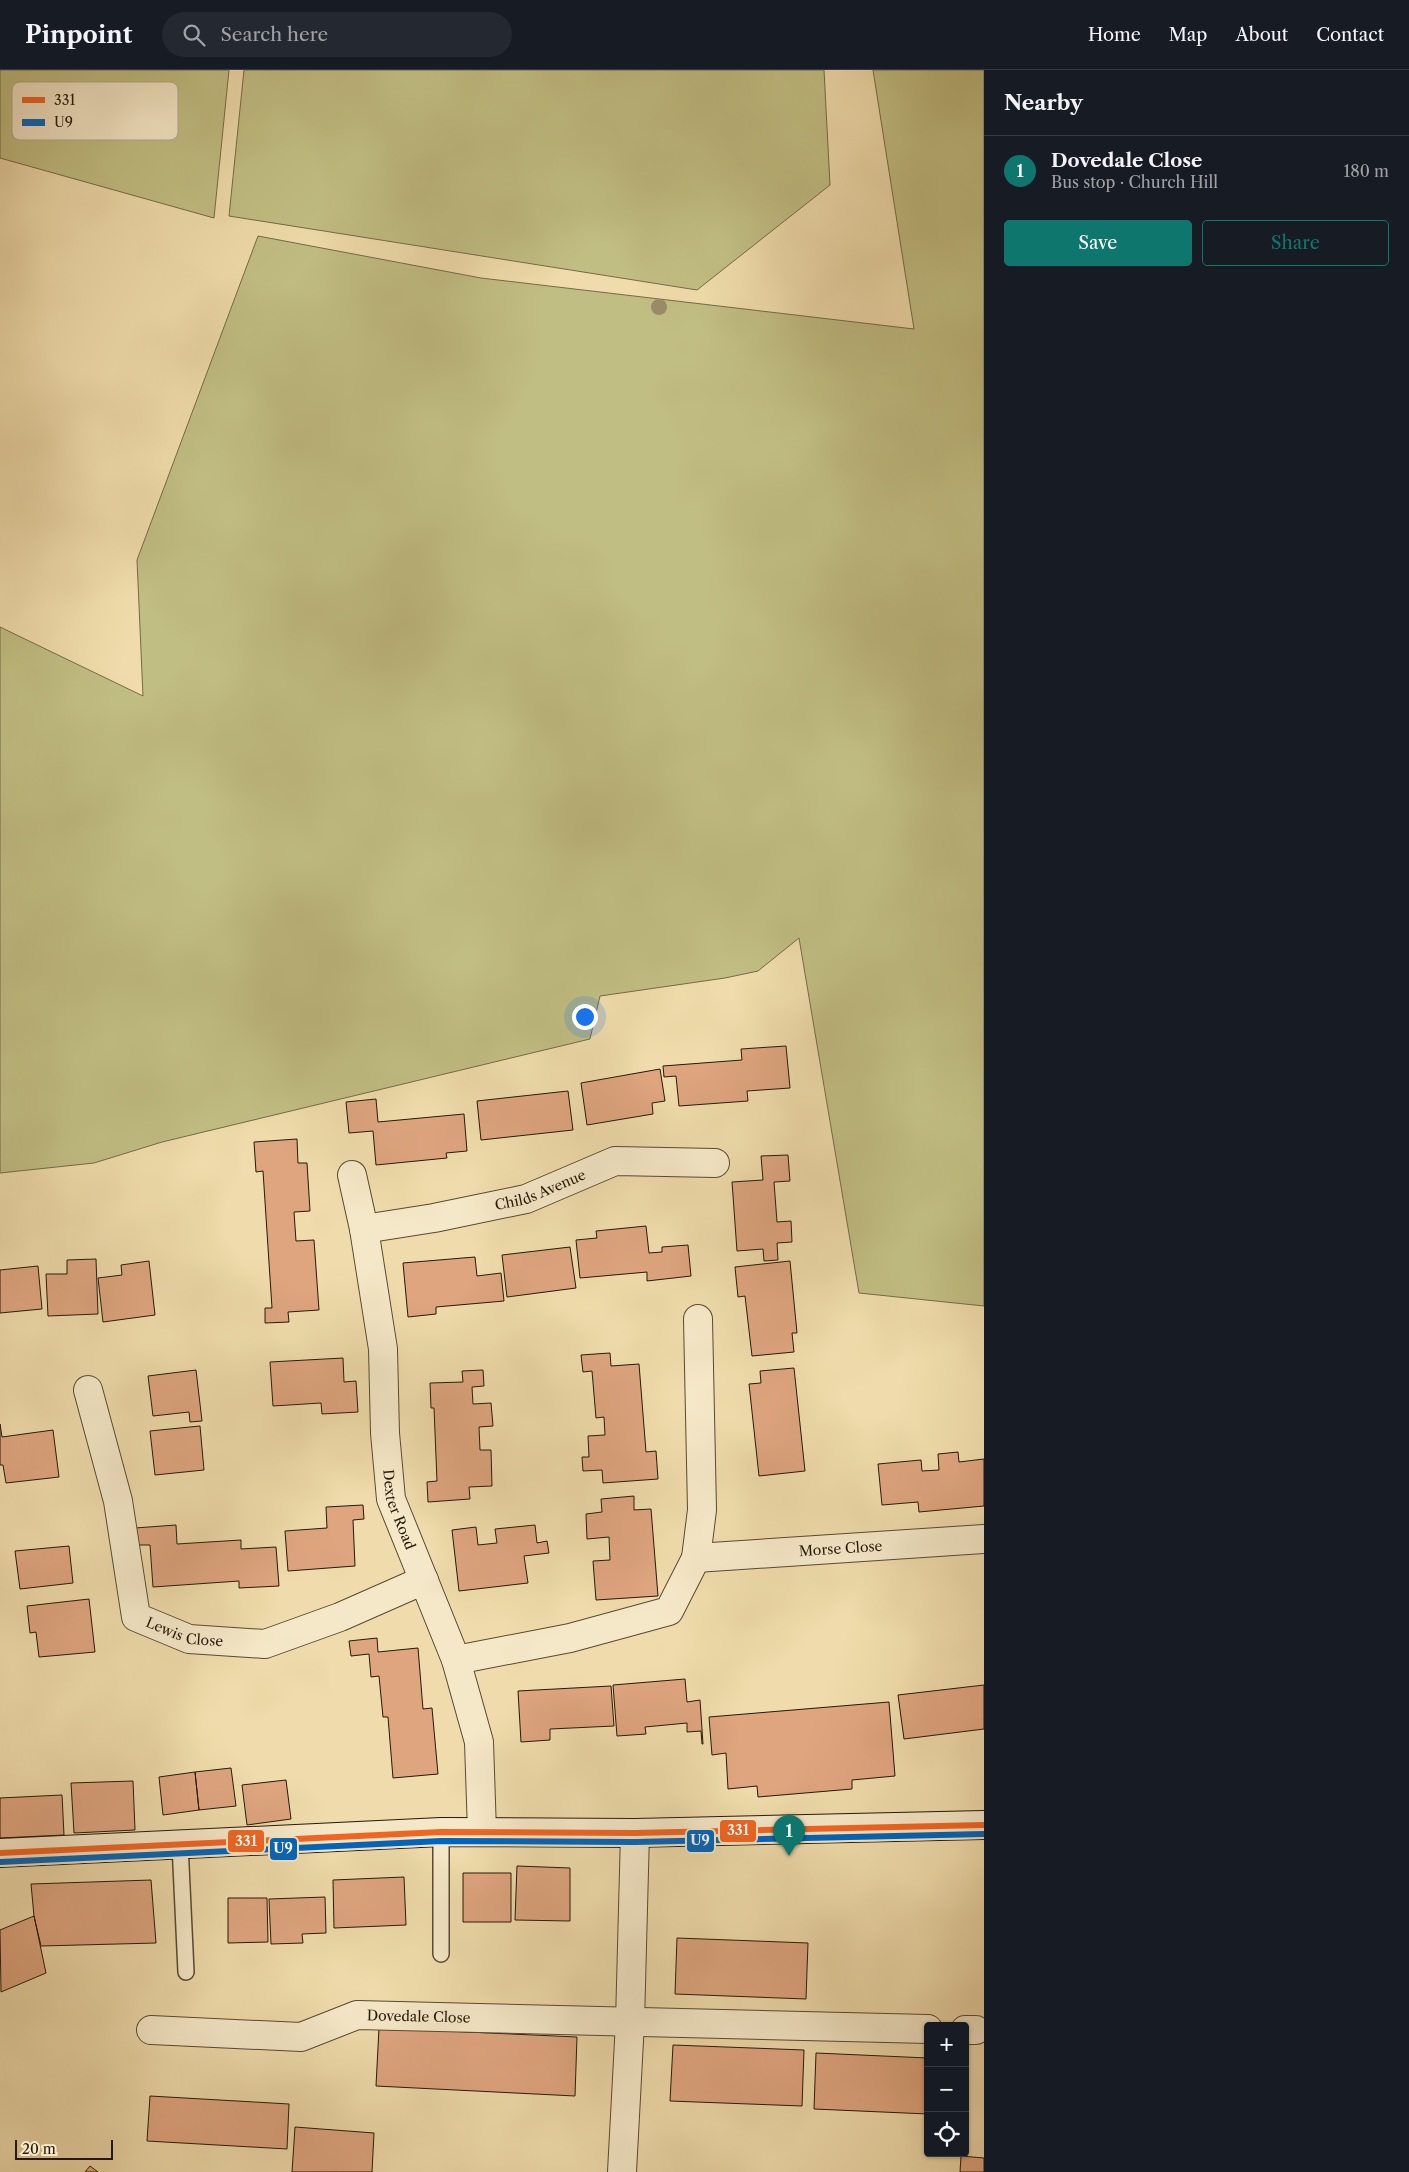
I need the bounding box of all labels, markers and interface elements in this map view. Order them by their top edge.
search box [162,12,512,57]
text: Pinpoint [25,20,132,49]
icon: search [180,21,208,49]
text: Search here [220,23,328,46]
text: Home [1088,24,1141,46]
text: Map [1169,24,1207,46]
text: About [1235,24,1288,46]
text: Contact [1316,24,1384,46]
legend [12,82,178,140]
text: Nearby [1004,90,1083,115]
text: 331 [54,91,75,109]
text: U9 [54,113,73,131]
text: Dovedale Close [1051,149,1202,172]
text: 1 [1016,161,1024,181]
text: 180 m [1343,161,1389,181]
text: Bus stop · Church Hill [1051,172,1218,192]
button: Save [1004,220,1192,266]
button: Share [1202,220,1389,266]
your location [572,1004,598,1030]
street label: Childs Avenue [493,1166,589,1214]
street label: Dexter Road [379,1468,420,1553]
street label: Morse Close [798,1537,883,1560]
street label: Lewis Close [143,1613,224,1650]
pin: 1 [773,1815,805,1856]
line badge: 331 [719,1819,757,1843]
text: 331 [727,1821,750,1839]
line badge: 331 [227,1829,265,1853]
line badge: U9 [686,1829,715,1853]
text: U9 [690,1831,710,1849]
text: 331 [235,1832,258,1850]
line badge: U9 [269,1837,298,1861]
text: U9 [273,1839,293,1857]
street label: Dovedale Close [367,2006,471,2027]
map controls [924,2022,969,2157]
button: + [924,2022,969,2067]
button: − [924,2067,969,2112]
button: locate [924,2112,969,2157]
scale bar [15,2137,112,2160]
text: 20 m [22,2140,56,2158]

